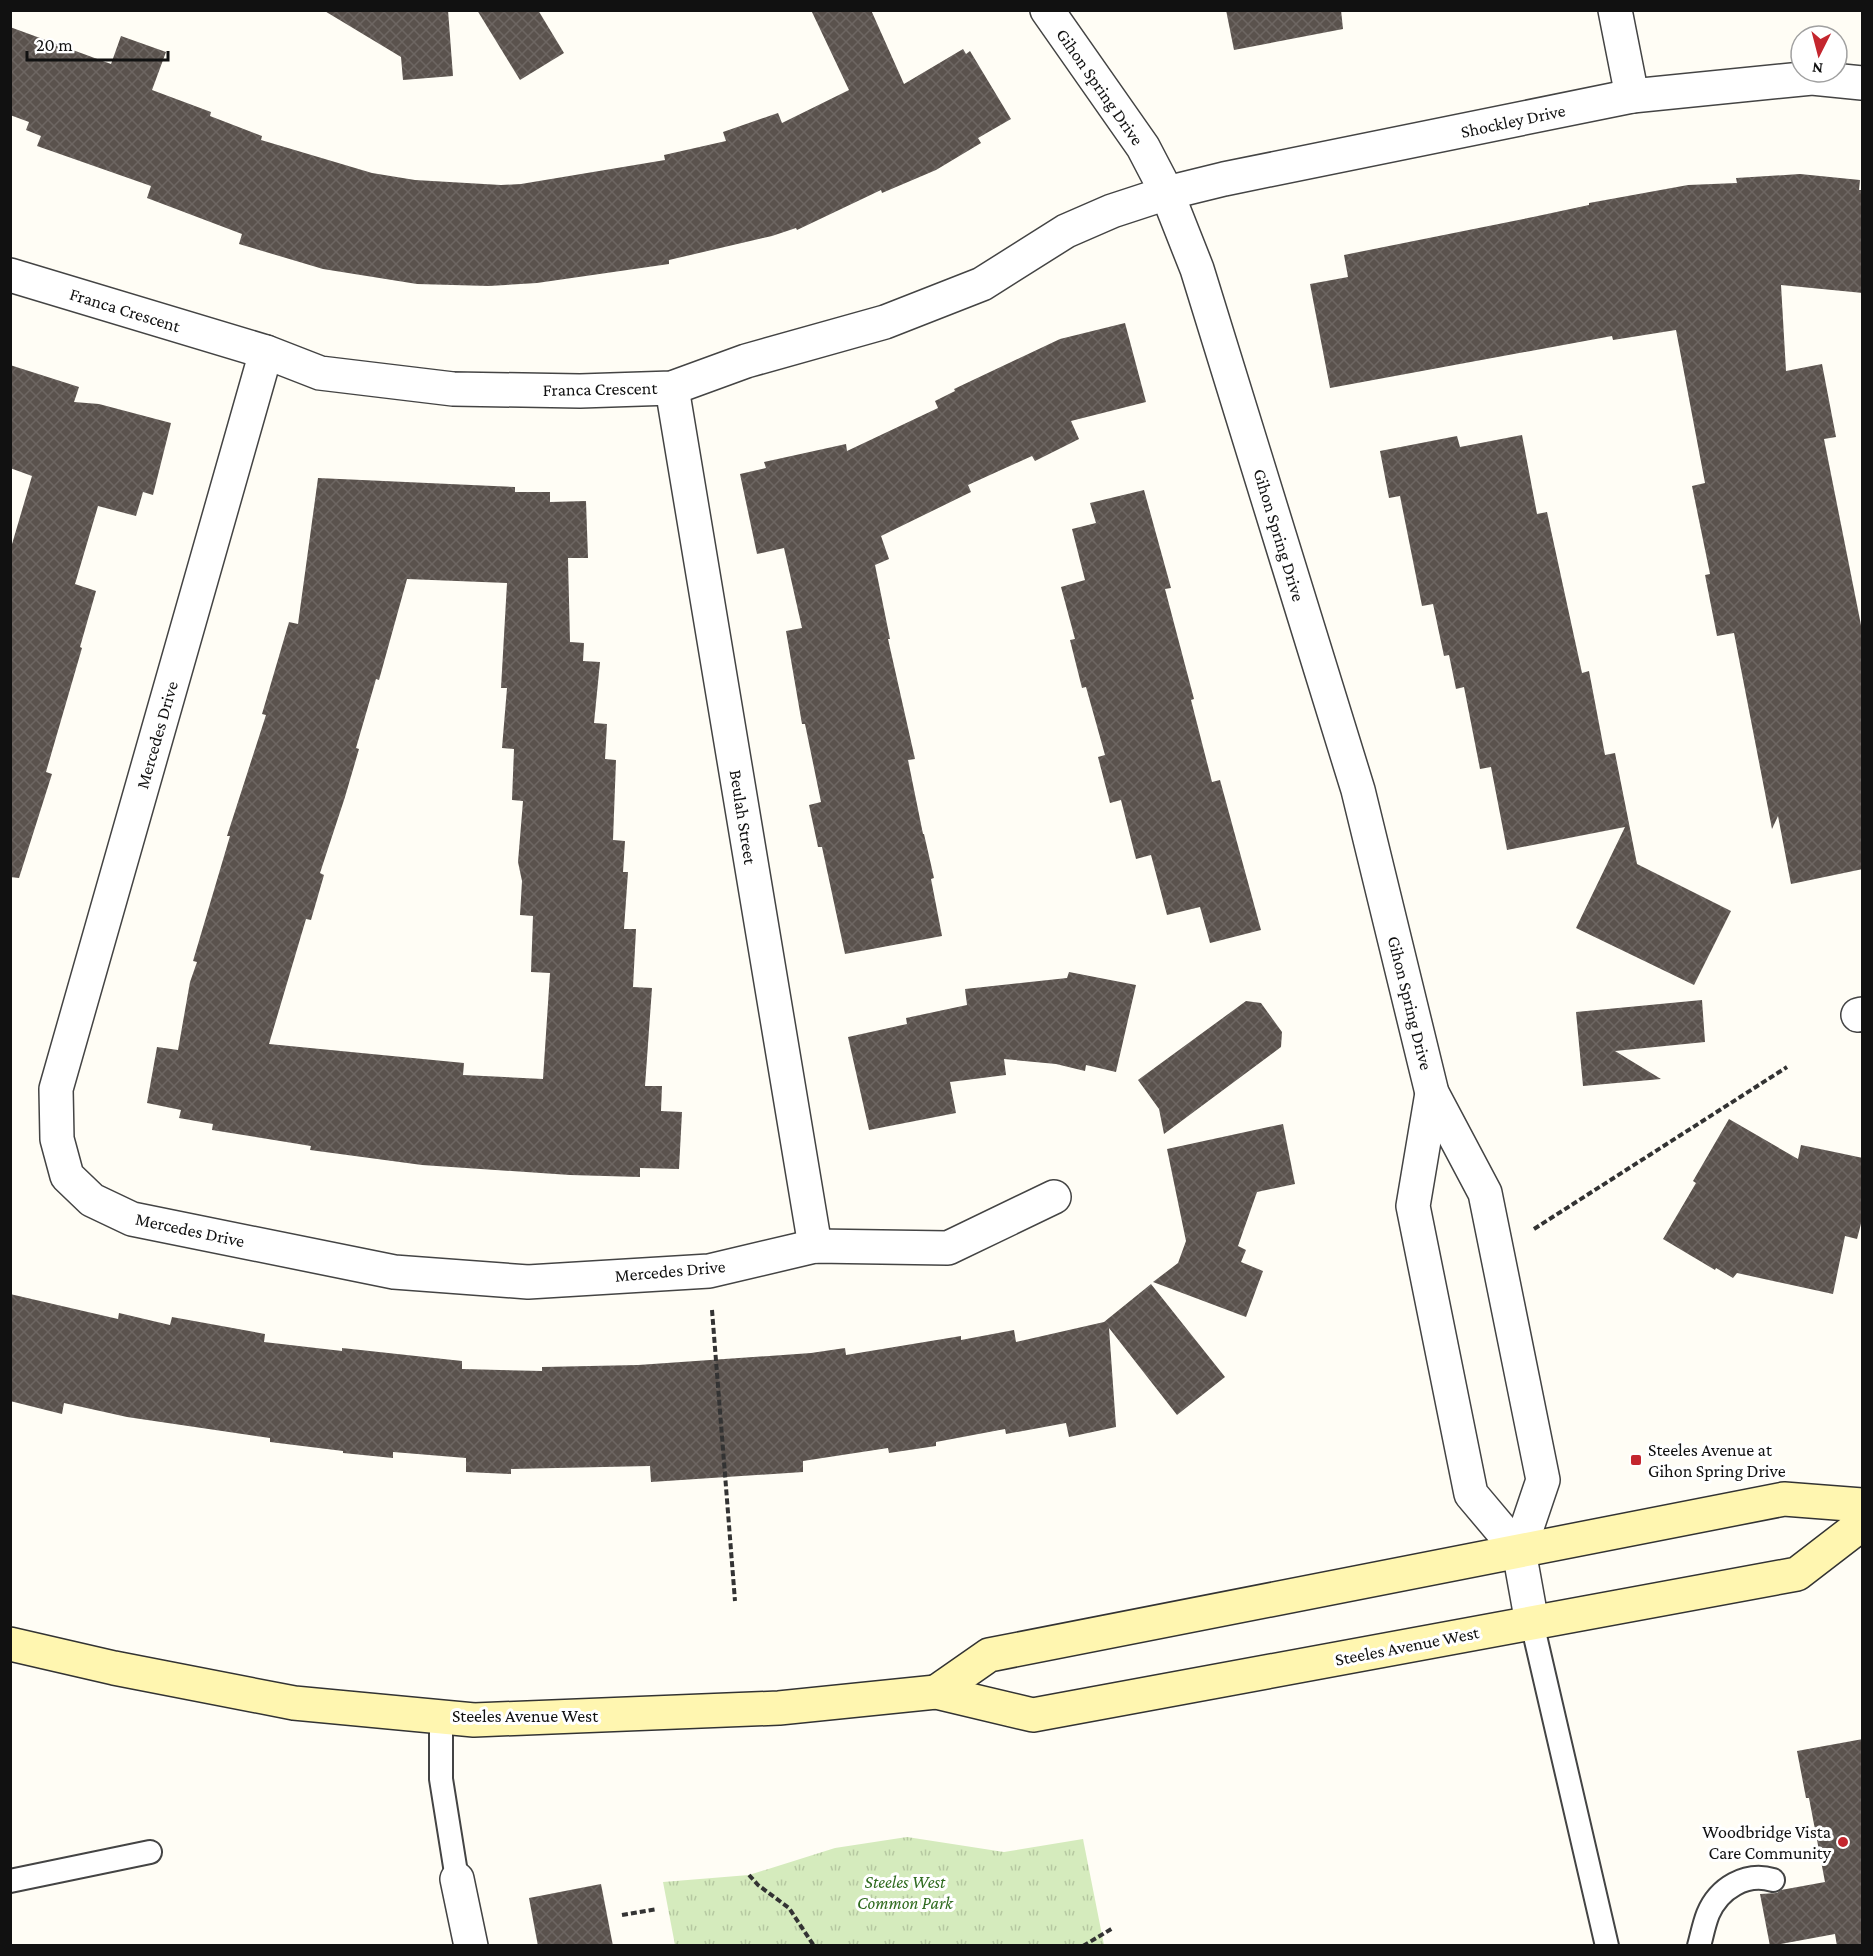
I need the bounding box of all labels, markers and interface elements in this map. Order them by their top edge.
scale bar [27,24,168,62]
north arrow [1789,24,1849,84]
street label: Gihon Spring Drive [1052,25,1148,149]
text: 20 m [36,35,73,55]
text: N [1811,59,1824,77]
street label: Shockley Drive [1459,100,1567,142]
street label: Franca Crescent [67,284,184,337]
street label: Franca Crescent [543,378,658,400]
street label: Gihon Spring Drive [1249,466,1309,604]
street label: Mercedes Drive [132,679,182,791]
street label: Beulah Street [726,768,761,867]
street label: Gihon Spring Drive [1384,934,1436,1072]
street label: Mercedes Drive [134,1209,247,1251]
street label: Mercedes Drive [614,1256,726,1286]
place label: Steeles Avenue at Gihon Spring Drive [1648,1440,1786,1481]
marker: Steeles Avenue at Gihon Spring Drive [1629,1453,1643,1467]
street label: Steeles Avenue West [1333,1622,1482,1670]
street label: Steeles Avenue West [452,1706,599,1726]
place label: Woodbridge Vista Care Community [1702,1822,1832,1863]
marker: Woodbridge Vista Care Community [1836,1835,1850,1849]
park label: Steeles West Common Park [857,1872,954,1913]

